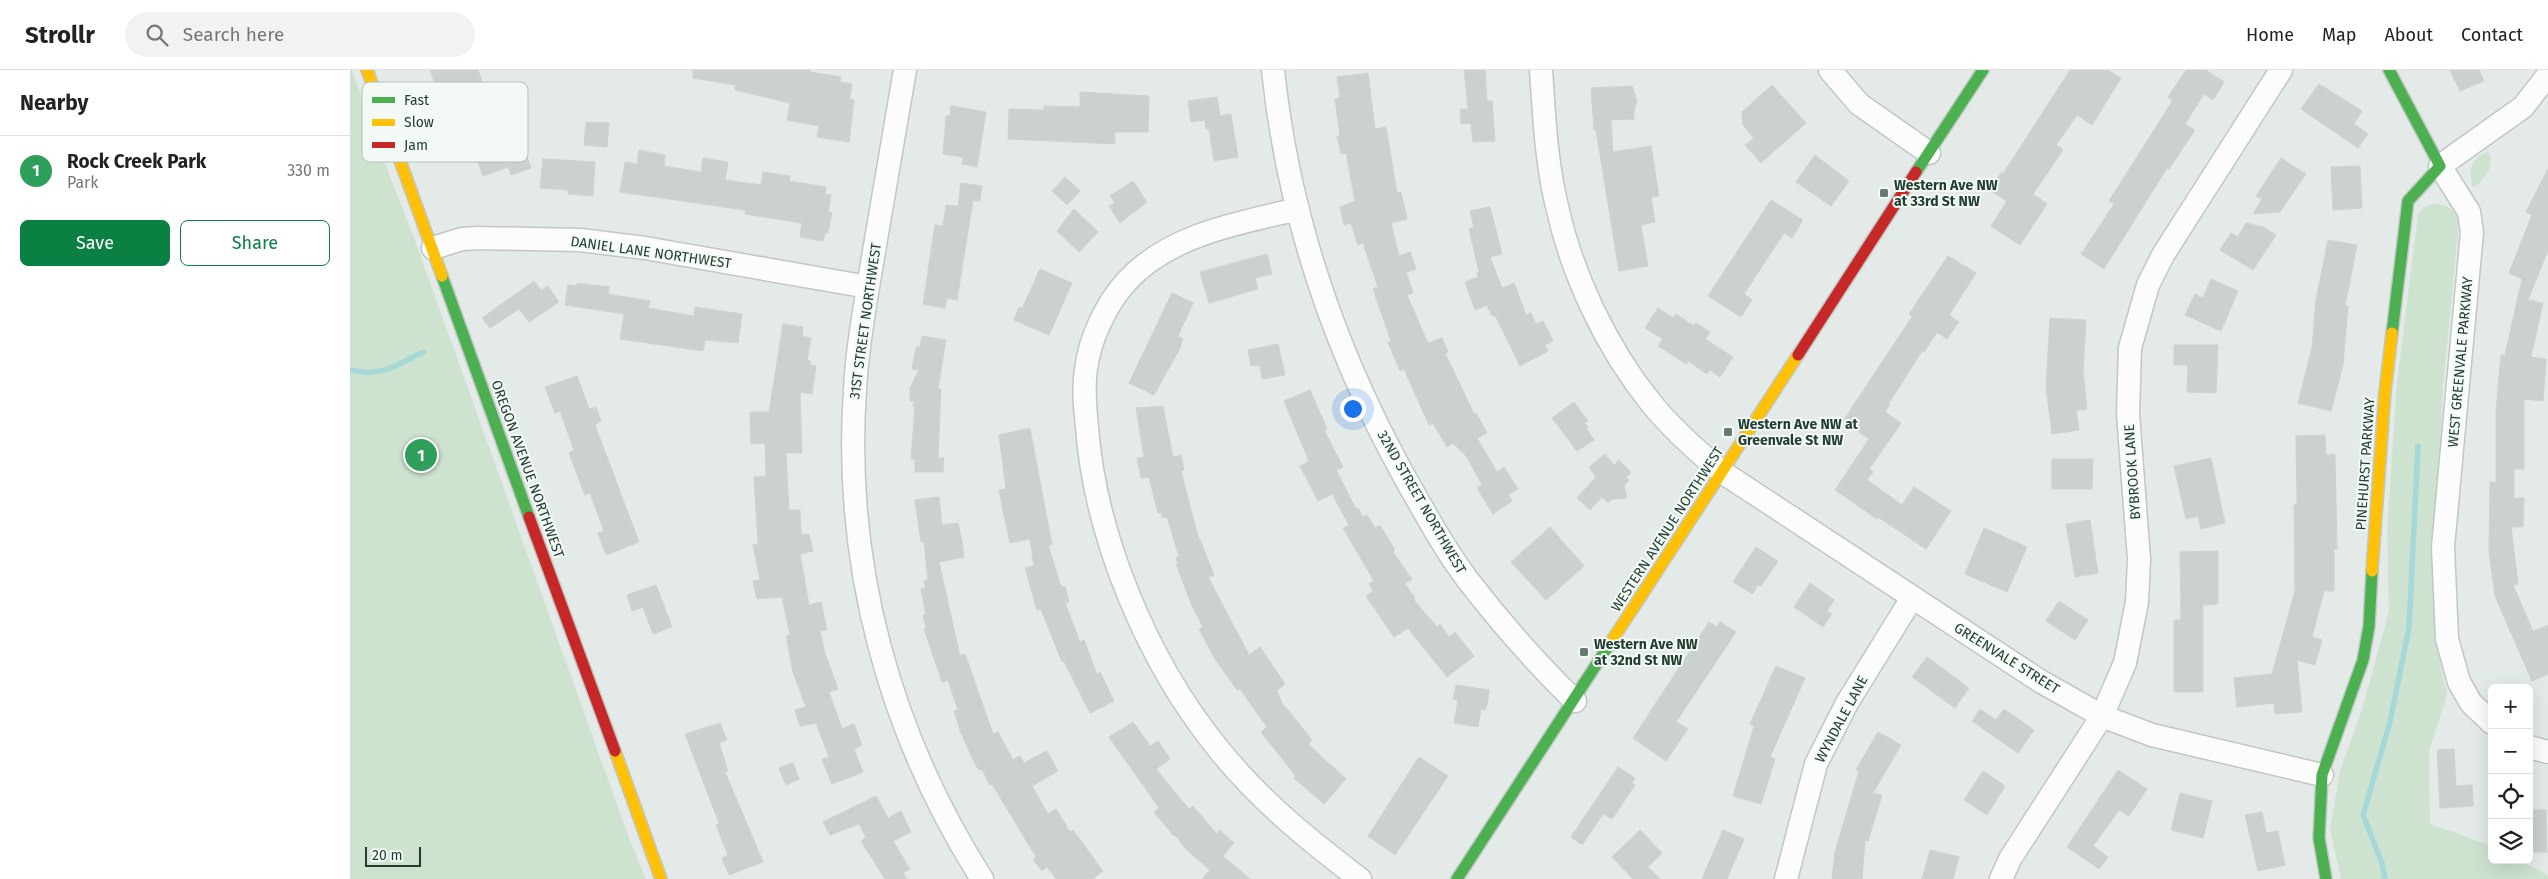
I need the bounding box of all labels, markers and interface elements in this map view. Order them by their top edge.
search box [125,12,475,57]
text: Strollr [25,21,95,49]
icon: search [143,21,171,49]
text: Search here [183,23,284,46]
text: Home [2246,24,2294,46]
text: Map [2322,24,2356,46]
text: About [2384,24,2433,46]
text: Contact [2461,24,2523,46]
legend [362,82,528,162]
text: Nearby [20,90,88,116]
text: Fast [404,92,430,109]
text: Slow [404,114,434,131]
text: Jam [404,137,428,154]
text: Rock Creek Park [67,150,206,173]
text: 1 [32,161,40,180]
text: 330 m [287,161,330,180]
text: Park [67,173,99,192]
place label: Western Ave NW at 33rd St NW [1894,177,1998,210]
marker: Western Ave NW at 33rd St NW [1878,187,1890,199]
button: Save [20,220,170,266]
button: Share [180,220,330,266]
street label: DANIEL LANE NORTHWEST [569,233,733,272]
street label: 31ST STREET NORTHWEST [846,241,885,400]
street label: WEST GREENVALE PARKWAY [2445,276,2476,448]
street label: OREGON AVENUE NORTHWEST [487,378,568,561]
your location [1340,396,1366,422]
street label: PINEHURST PARKWAY [2352,397,2379,531]
place label: Western Ave NW at Greenvale St NW [1738,416,1859,449]
street label: BYBROOK LANE [2121,423,2144,521]
marker: Western Ave NW at Greenvale St NW [1722,426,1734,438]
street label: 32ND STREET NORTHWEST [1374,428,1470,578]
pin: 1 [405,436,437,474]
street label: WESTERN AVENUE NORTHWEST [1608,443,1728,615]
street label: GREENVALE STREET [1951,619,2063,698]
place label: Western Ave NW at 32nd St NW [1594,636,1698,669]
marker: Western Ave NW at 32nd St NW [1578,646,1590,658]
street label: WYNDALE LANE [1811,673,1871,766]
map controls [2488,684,2533,864]
button: + [2488,684,2533,729]
button: − [2488,729,2533,774]
button: locate [2488,774,2533,819]
button: layers [2488,819,2533,864]
scale bar [365,844,421,867]
text: 20 m [372,847,402,864]

